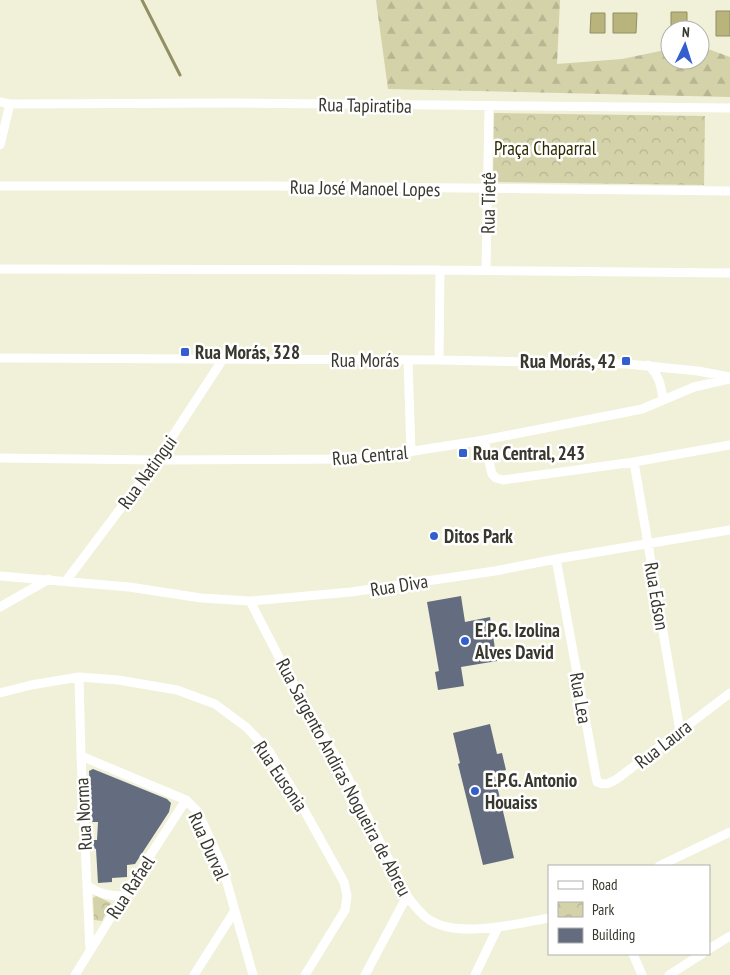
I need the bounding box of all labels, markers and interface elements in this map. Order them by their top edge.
north arrow [660,20,710,70]
text: N [682,23,690,41]
street label: Rua Tapiratiba [318,92,412,118]
park label: Praça Chaparral [494,136,597,160]
street label: Rua Tietê [475,172,501,234]
street label: Rua José Manoel Lopes [290,175,440,201]
place label: Rua Morás, 328 [195,340,300,364]
marker: Rua Morás, 328 [179,346,191,358]
street label: Rua Morás [331,348,399,372]
place label: Rua Morás, 42 [520,349,616,373]
marker: Rua Morás, 42 [620,355,632,367]
street label: Rua Natingui [112,431,182,513]
street label: Rua Central [331,440,409,470]
place label: Rua Central, 243 [473,441,585,465]
marker: Rua Central, 243 [457,447,469,459]
place label: Ditos Park [444,524,513,548]
marker: Ditos Park [428,530,440,542]
street label: Rua Edson [639,560,675,632]
street label: Rua Diva [368,569,430,601]
place label: E.P.G. Izolina Alves David [474,618,560,664]
marker: E.P.G. Izolina Alves David [459,635,471,647]
street label: Rua Sargento Andiras Nogueira de Abreu [271,654,417,900]
street label: Rua Lea [565,671,597,725]
street label: Rua Laura [630,714,696,774]
street label: Rua Eusonia [249,736,313,816]
place label: E.P.G. Antonio Houaiss [485,768,577,814]
street label: Rua Norma [69,777,97,851]
marker: E.P.G. Antonio Houaiss [469,785,481,797]
street label: Rua Durval [183,808,235,884]
street label: Rua Rafael [101,850,160,923]
legend [548,865,710,955]
text: Road [592,875,618,894]
text: Park [592,900,614,919]
text: Building [592,925,635,944]

